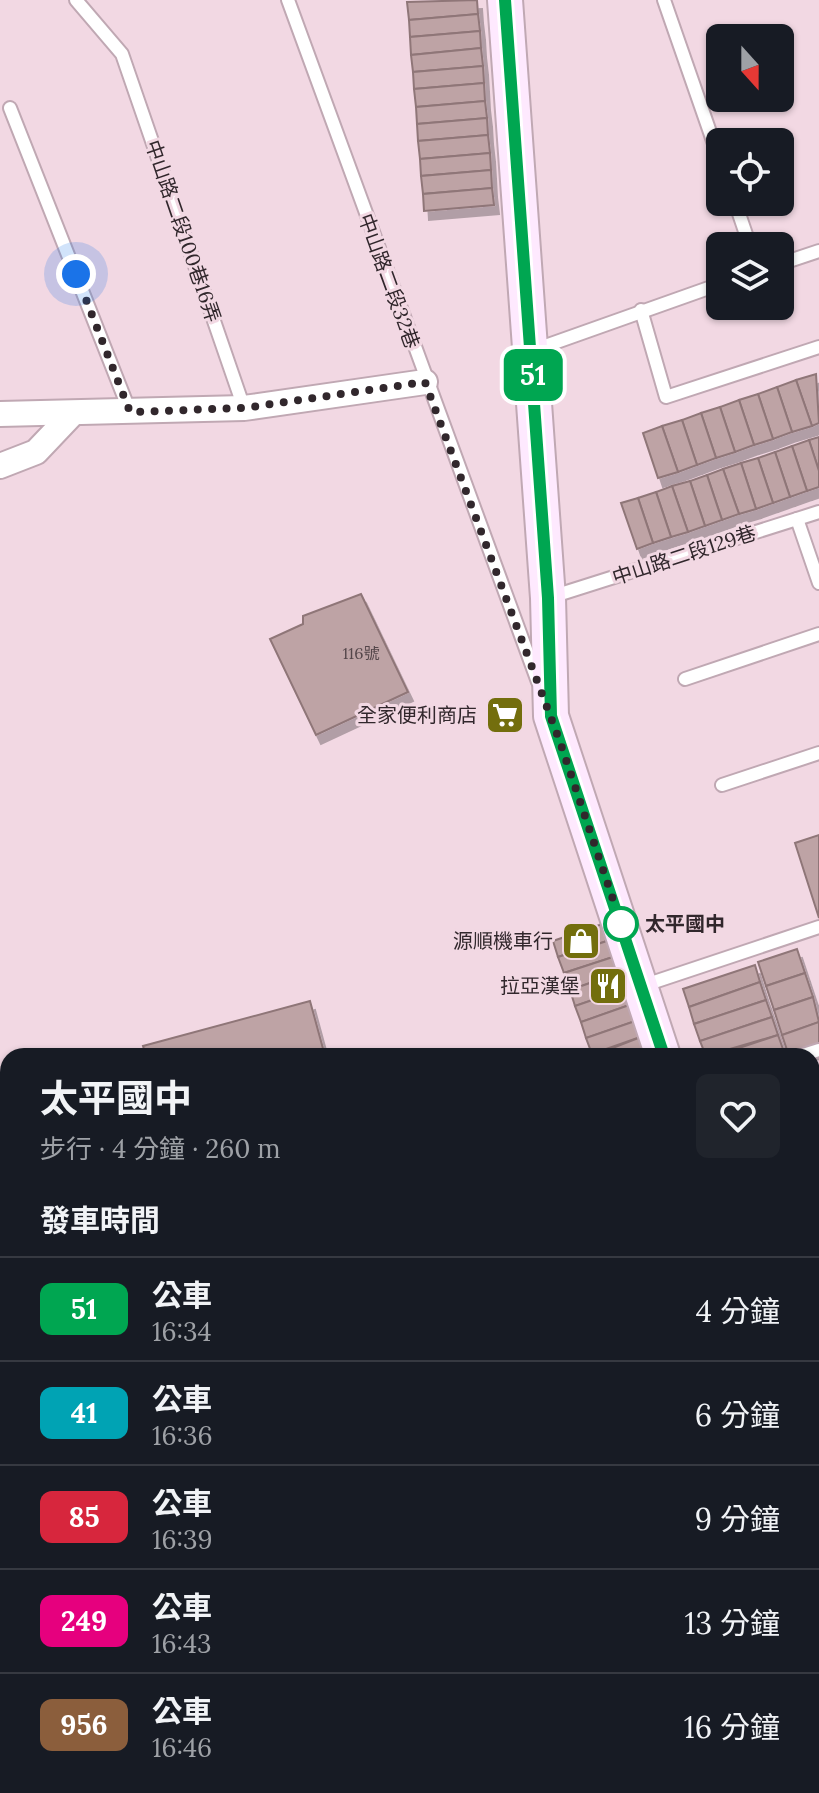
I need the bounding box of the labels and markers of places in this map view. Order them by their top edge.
supermarket icon: 全家便利商店 [484,694,526,736]
place label: 全家便利商店 [357,702,477,727]
marker: 太平國中 [604,907,638,941]
place label: 太平國中 [645,911,725,936]
shop icon: 源順機車行 [560,920,602,962]
place label: 源順機車行 [453,928,553,953]
restaurant icon: 拉亞漢堡 [587,965,629,1007]
place label: 拉亞漢堡 [500,973,580,998]

